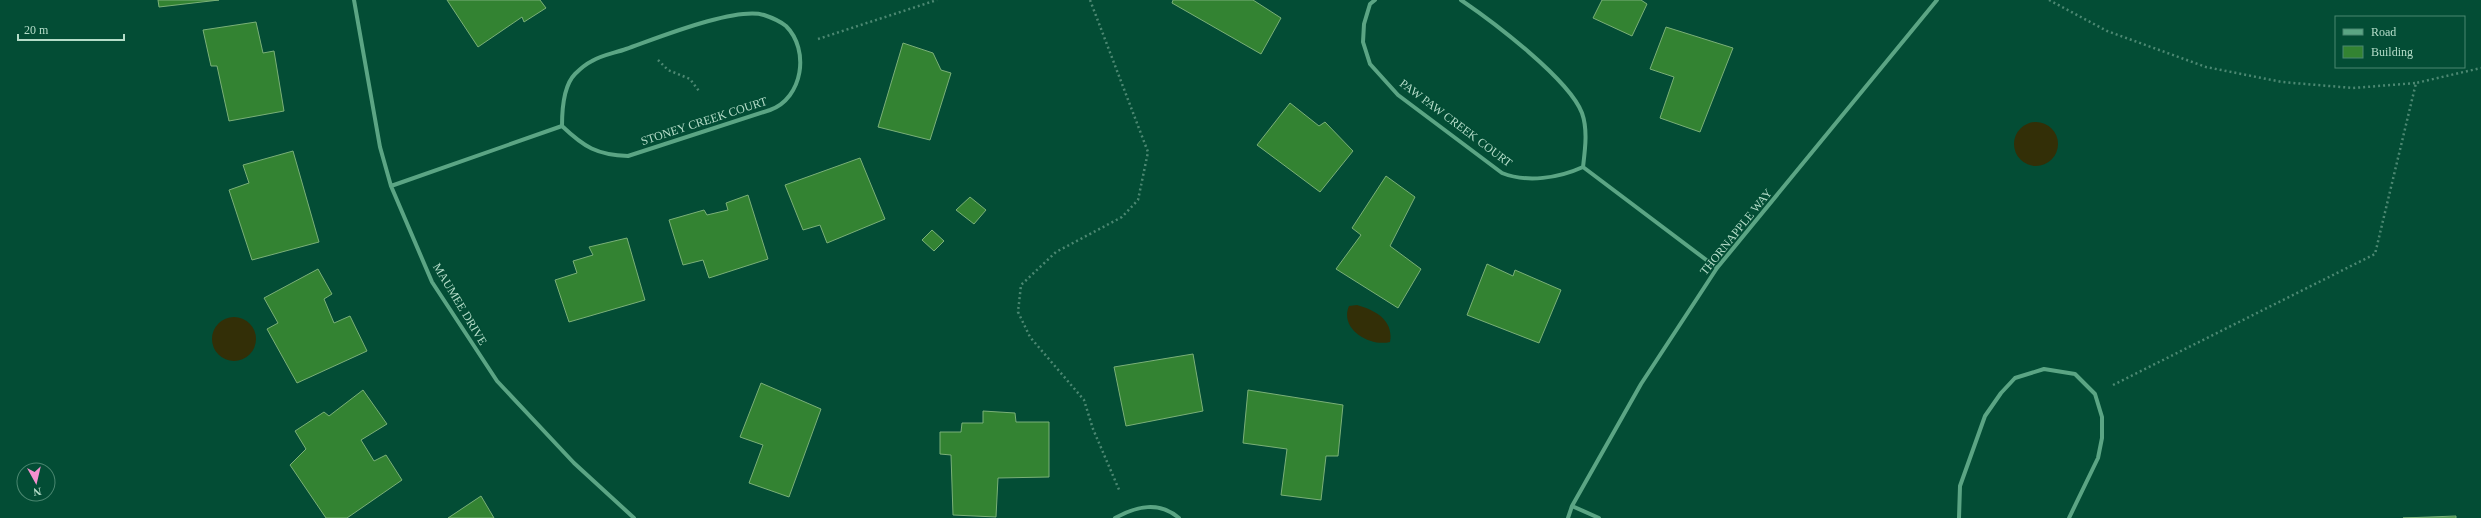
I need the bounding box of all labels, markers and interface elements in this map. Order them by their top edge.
scale bar [18,16,124,42]
legend [2335,16,2465,68]
text: 20 m [24,23,49,37]
text: Road [2371,25,2396,39]
text: Building [2371,45,2413,59]
street label: PAW PAW CREEK COURT [1397,76,1515,170]
street label: STONEY CREEK COURT [639,94,770,148]
street label: THORNAPPLE WAY [1697,186,1775,278]
street label: MAUMEE DRIVE [430,261,490,347]
north arrow [16,462,56,502]
text: N [33,485,42,498]

